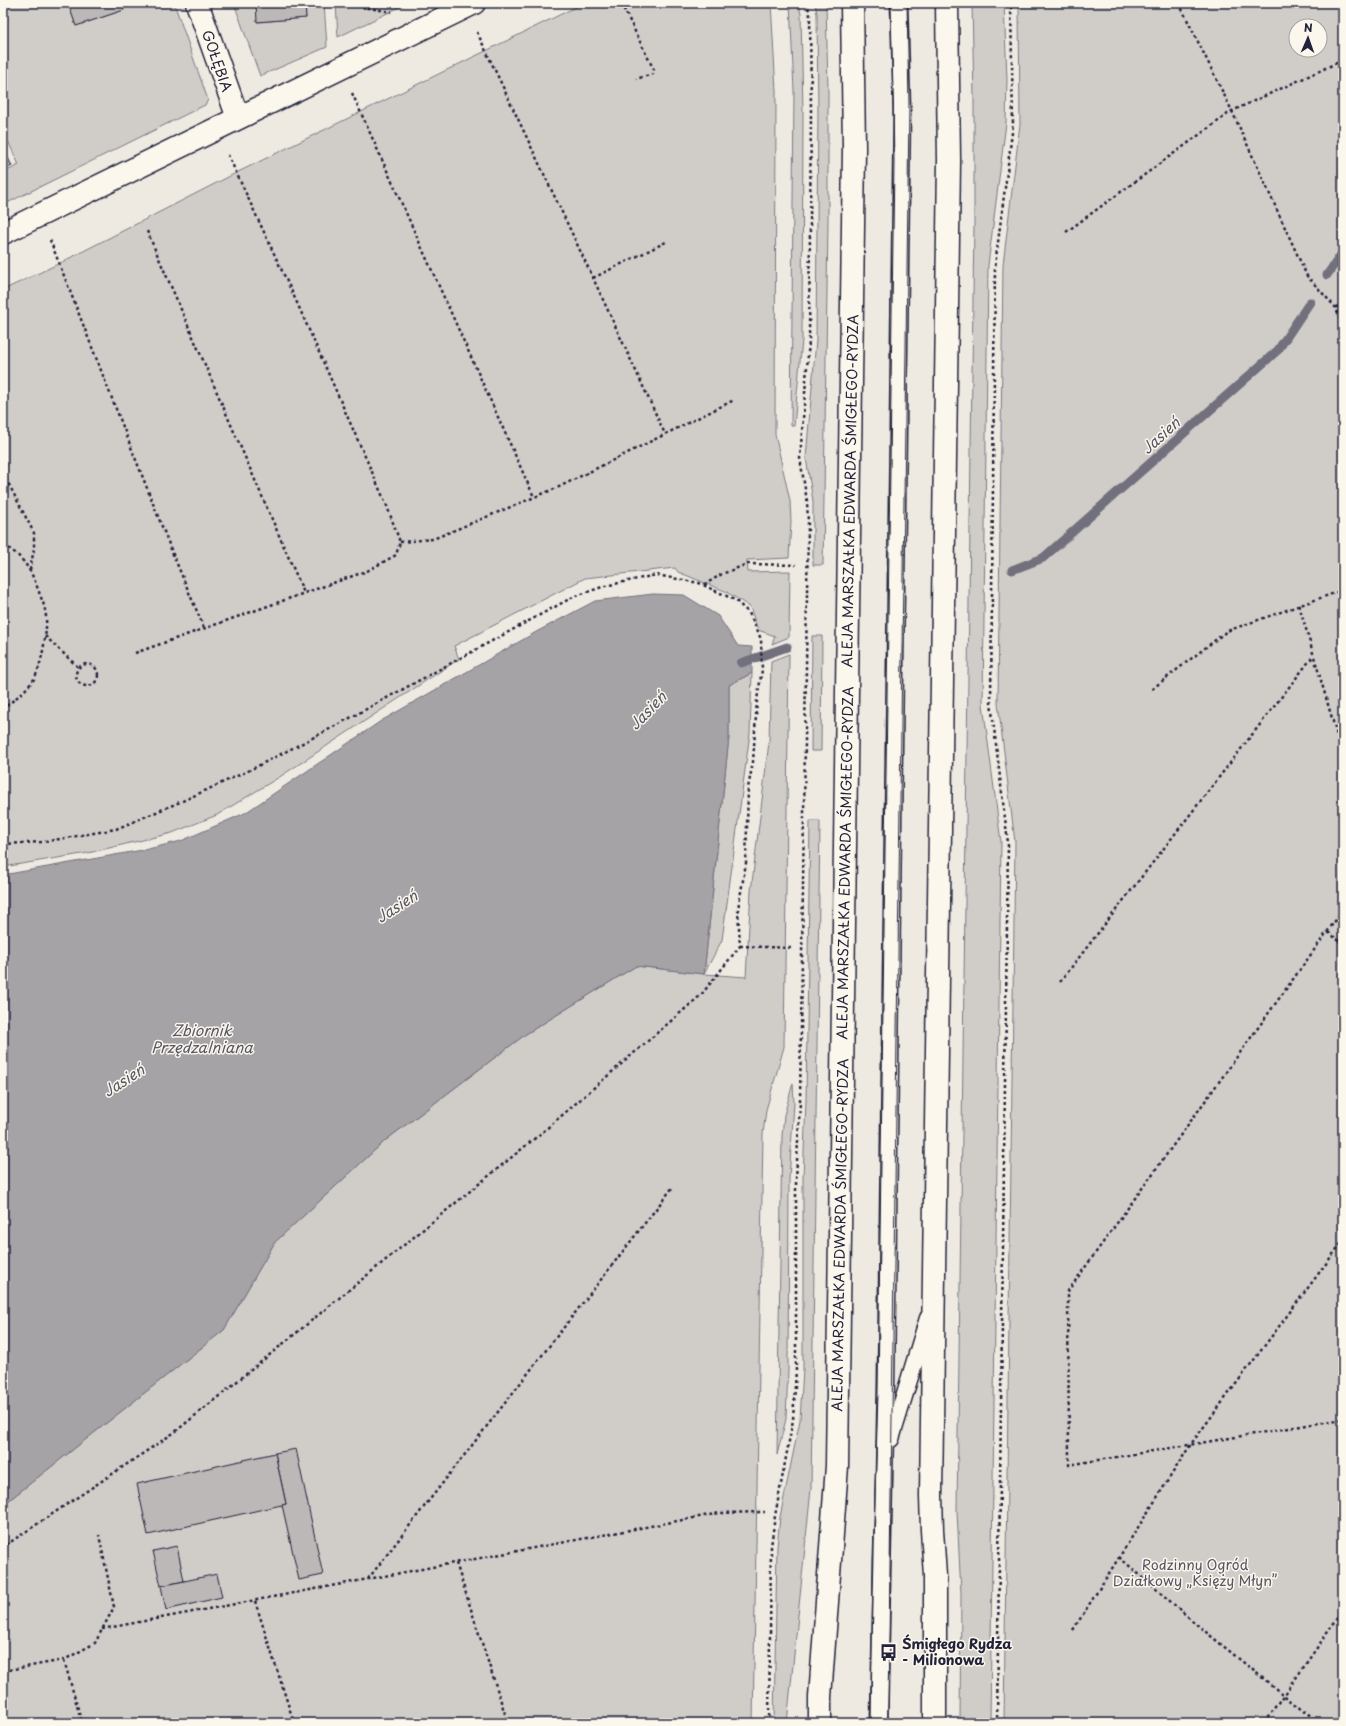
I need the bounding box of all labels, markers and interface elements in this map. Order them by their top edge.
north arrow [1288,18,1328,58]
text: N [1304,19,1313,36]
street label: GOŁĘBIA [197,27,238,95]
street label: ALEJA MARSZAŁKA EDWARDA ŚMIGŁEGO-RYDZA [836,314,863,668]
water label: Jasień [1135,410,1186,459]
water label: Jasień [623,684,672,734]
street label: ALEJA MARSZAŁKA EDWARDA ŚMIGŁEGO-RYDZA [831,686,858,1040]
water label: Jasień [371,883,423,928]
water label: Zbiornik Przędzalniana [151,1018,253,1058]
water label: Jasień [98,1057,150,1102]
street label: ALEJA MARSZAŁKA EDWARDA ŚMIGŁEGO-RYDZA [826,1058,853,1412]
park label: Rodzinny Ogród Działkowy „Księży Młyn” [1113,1554,1278,1591]
place label: Śmigłego Rydza - Milionowa [902,1633,1012,1670]
bus stop icon: Śmigłego Rydza - Milionowa [879,1642,899,1662]

